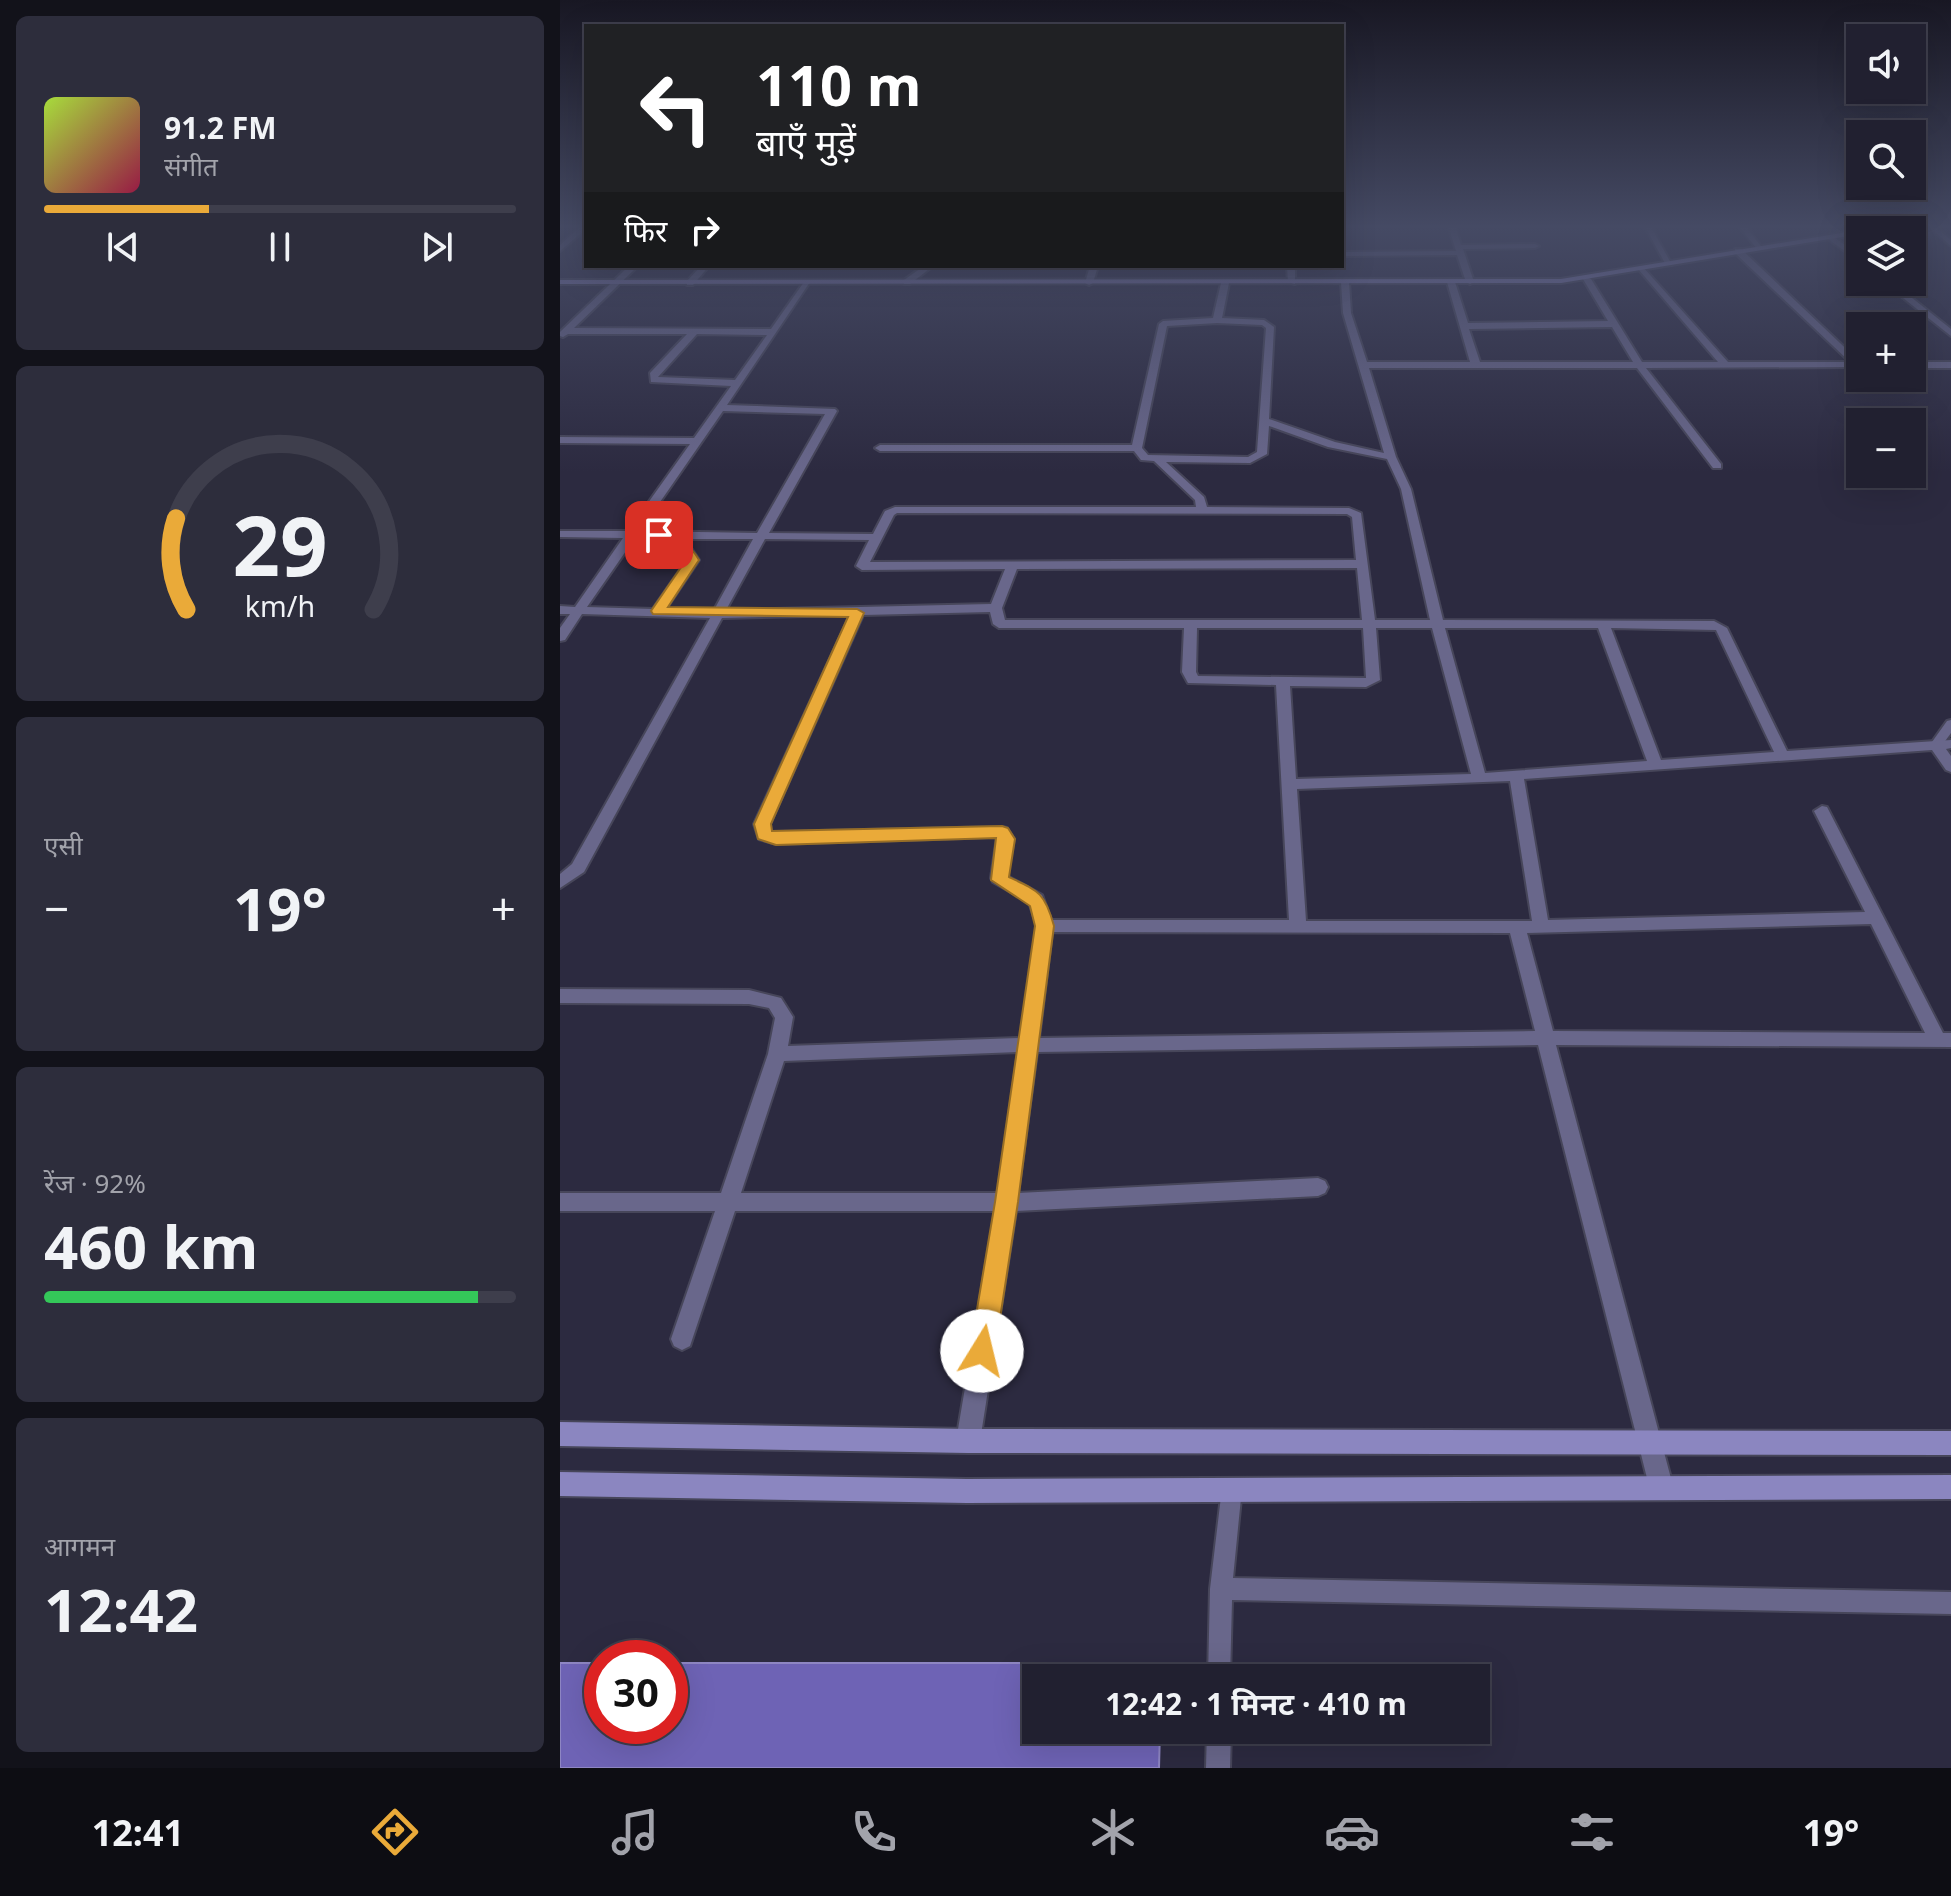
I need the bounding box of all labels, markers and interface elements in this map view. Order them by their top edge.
map controls [1846,24,1926,488]
button: sound [1846,24,1926,104]
text: 110 m [756,46,921,122]
icon: left [624,56,728,160]
text: 91.2 FM [164,107,276,148]
text: बाएँ मुड़ें [756,118,856,167]
button: search [1846,120,1926,200]
text: संगीत [164,148,218,184]
icon: right [683,208,727,252]
text: फिर [624,210,667,251]
button: layers [1846,216,1926,296]
icon: previous [101,225,145,269]
icon: pause [258,225,302,269]
icon: next [415,225,459,269]
button: + [1846,312,1926,392]
button: − [1846,408,1926,488]
text: 29 [232,486,328,599]
pin [625,501,693,569]
icon: arrive [637,513,681,557]
text: km/h [245,586,315,625]
text: एसी [44,827,83,863]
text: 19° [233,867,327,949]
text: − [44,878,69,938]
text: + [491,878,516,938]
text: रेंज · 92% [44,1165,146,1201]
text: 460 km [44,1205,258,1287]
position arrow [940,1309,1024,1393]
text: आगमन [44,1528,115,1564]
text: 12:42 [44,1568,198,1650]
speed limit sign: 30 [584,1640,688,1744]
text: 12:42 · 1 मिनट · 410 m [1105,1683,1407,1724]
icon: directions [367,1804,423,1860]
icon: music [607,1804,663,1860]
icon: phone [846,1804,902,1860]
icon: climate [1085,1804,1141,1860]
icon: car [1324,1804,1380,1860]
icon: filters [1564,1804,1620,1860]
text: 12:41 [92,1808,184,1857]
text: 19° [1803,1808,1859,1857]

